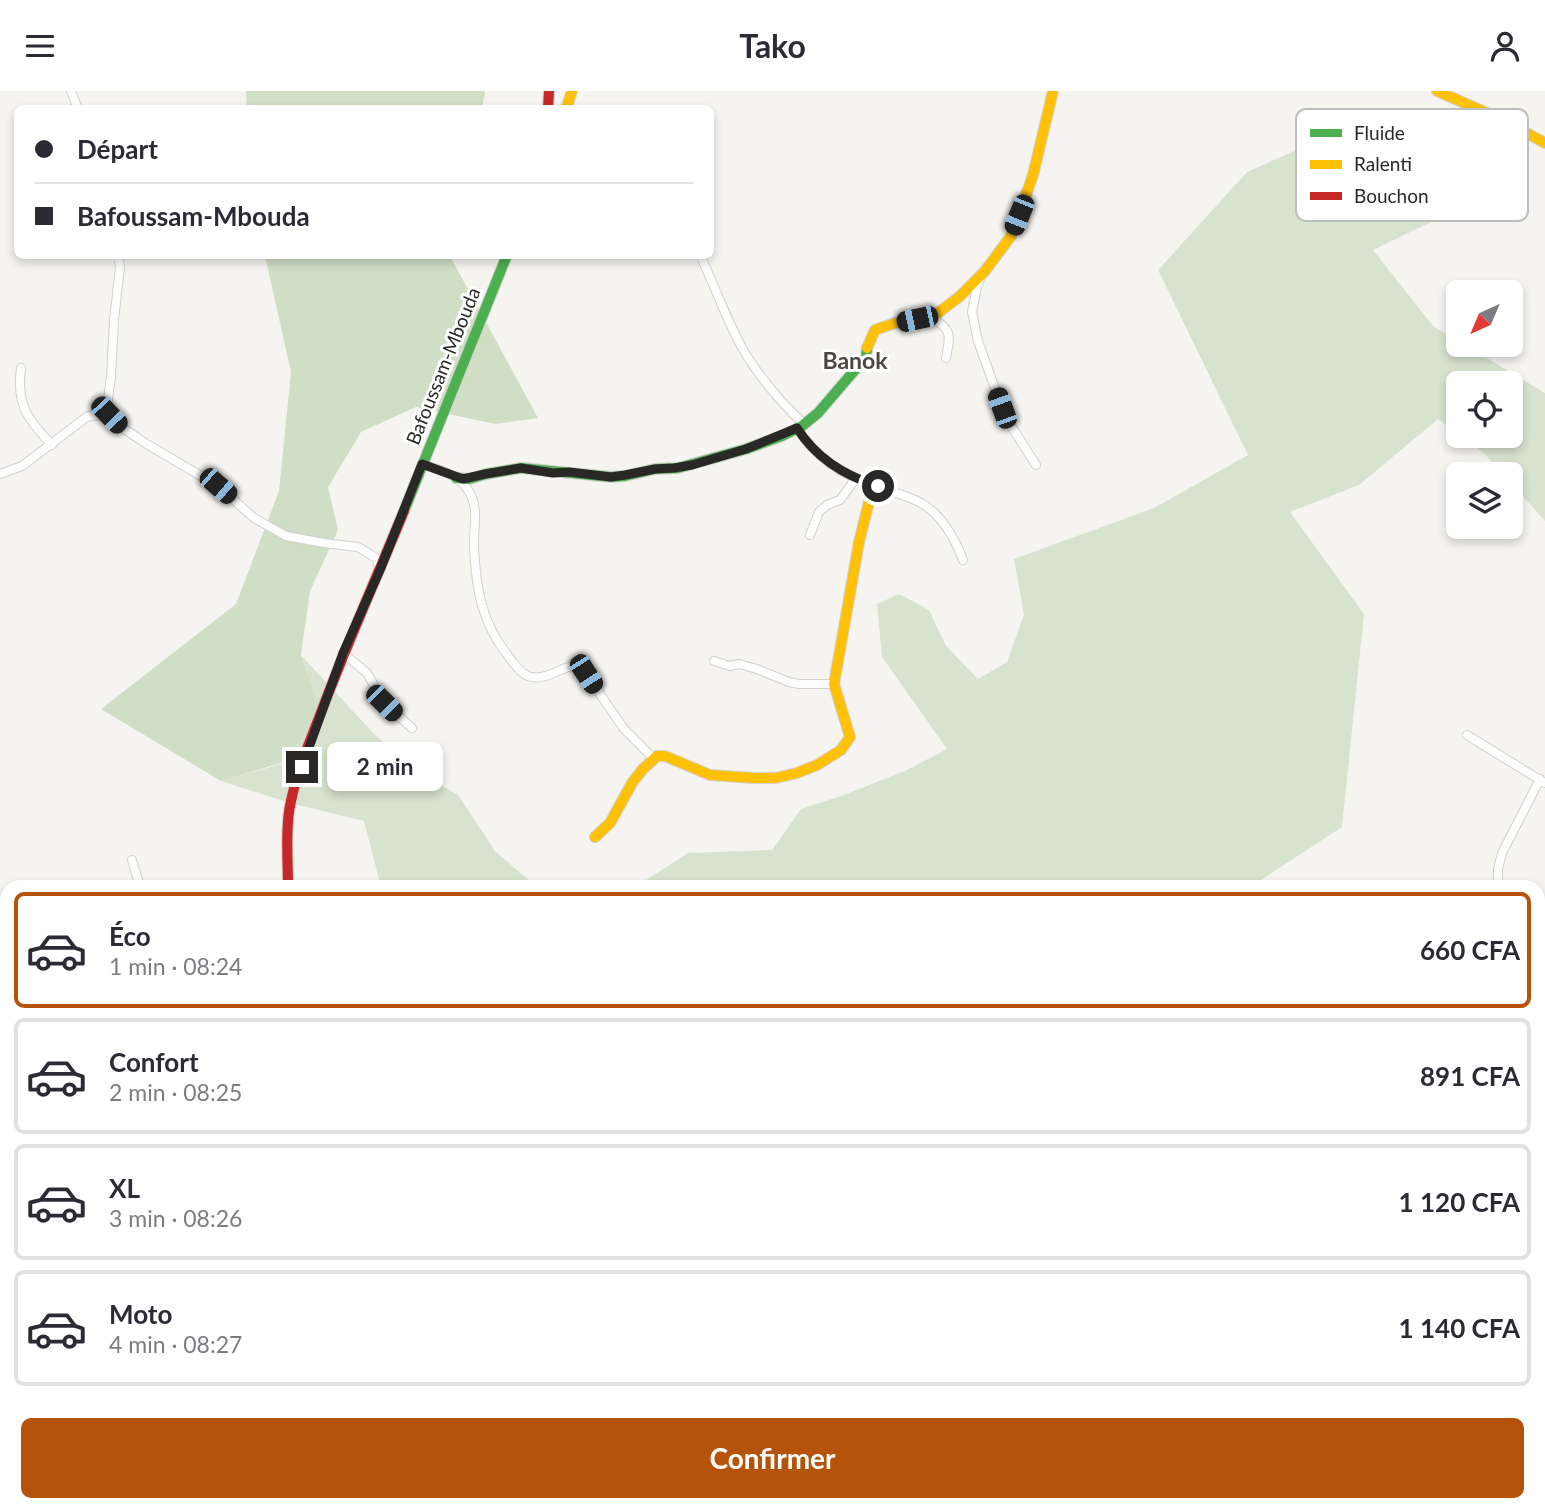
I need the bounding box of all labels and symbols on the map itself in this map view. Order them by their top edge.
legend [1296,109,1528,221]
text: Fluide [1354,121,1405,144]
text: Ralenti [1354,152,1412,175]
text: Bouchon [1354,184,1429,207]
car [1002,192,1037,238]
north arrow [1446,280,1522,357]
street label: Bafoussam-Mbouda [401,284,485,448]
car [895,304,940,334]
district label: Banok [822,346,888,374]
car [985,385,1020,431]
car [87,393,132,437]
car [196,464,241,508]
route start [862,470,894,502]
car [566,651,607,697]
car [362,681,407,725]
callout: 2 min [326,743,442,791]
route end [286,751,318,783]

